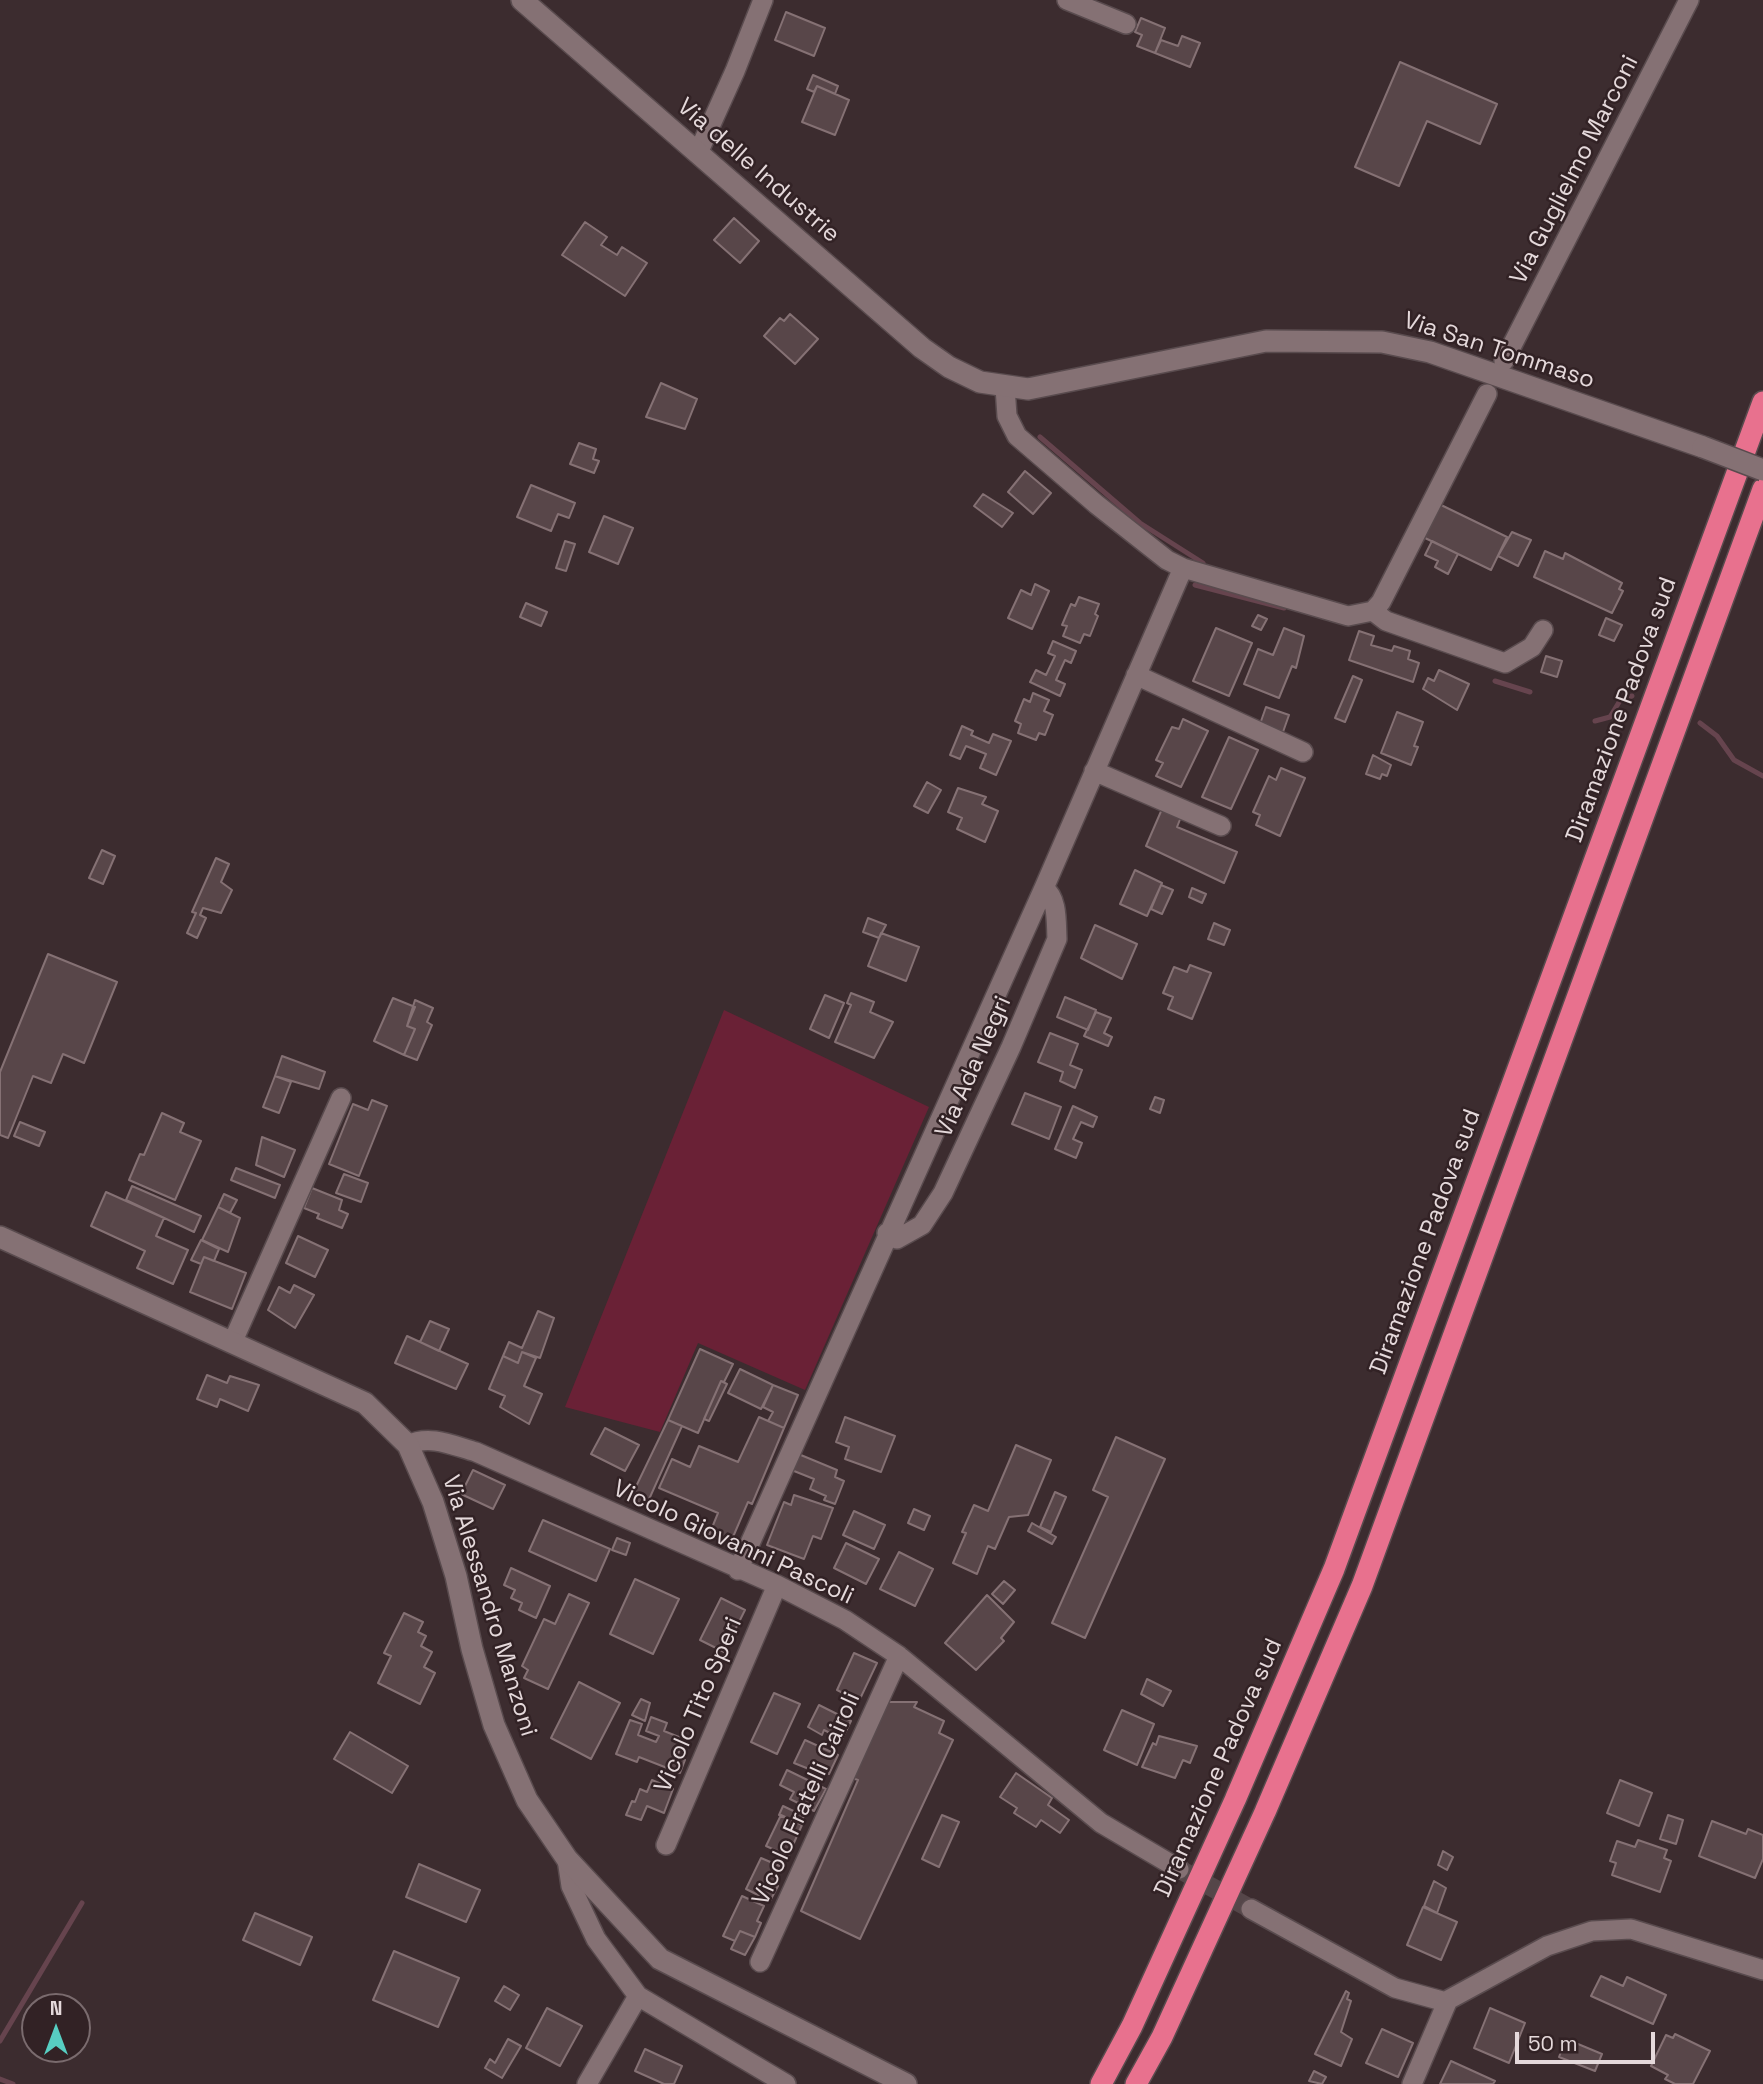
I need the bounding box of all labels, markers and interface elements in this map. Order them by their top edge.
street label: Via Guglielmo Marconi [1505,51,1645,289]
street label: Via delle Industrie [671,93,845,249]
street label: Via San Tommaso [1400,307,1598,395]
street label: Diramazione Padova sud [1561,574,1683,846]
street label: Via Ada Negri [930,992,1018,1142]
street label: Diramazione Padova sud [1365,1106,1487,1378]
street label: Via Alessandro Manzoni [436,1472,542,1740]
street label: Vicolo Giovanni Pascoli [608,1475,858,1611]
street label: Vicolo Tito Speri [649,1613,749,1797]
street label: Diramazione Padova sud [1149,1634,1289,1902]
street label: Vicolo Fratelli Cairoli [747,1688,867,1910]
north arrow [21,1993,91,2063]
text: N [50,1996,62,2021]
scale bar [1518,2018,1658,2062]
text: 50 m [1528,2030,1578,2057]

